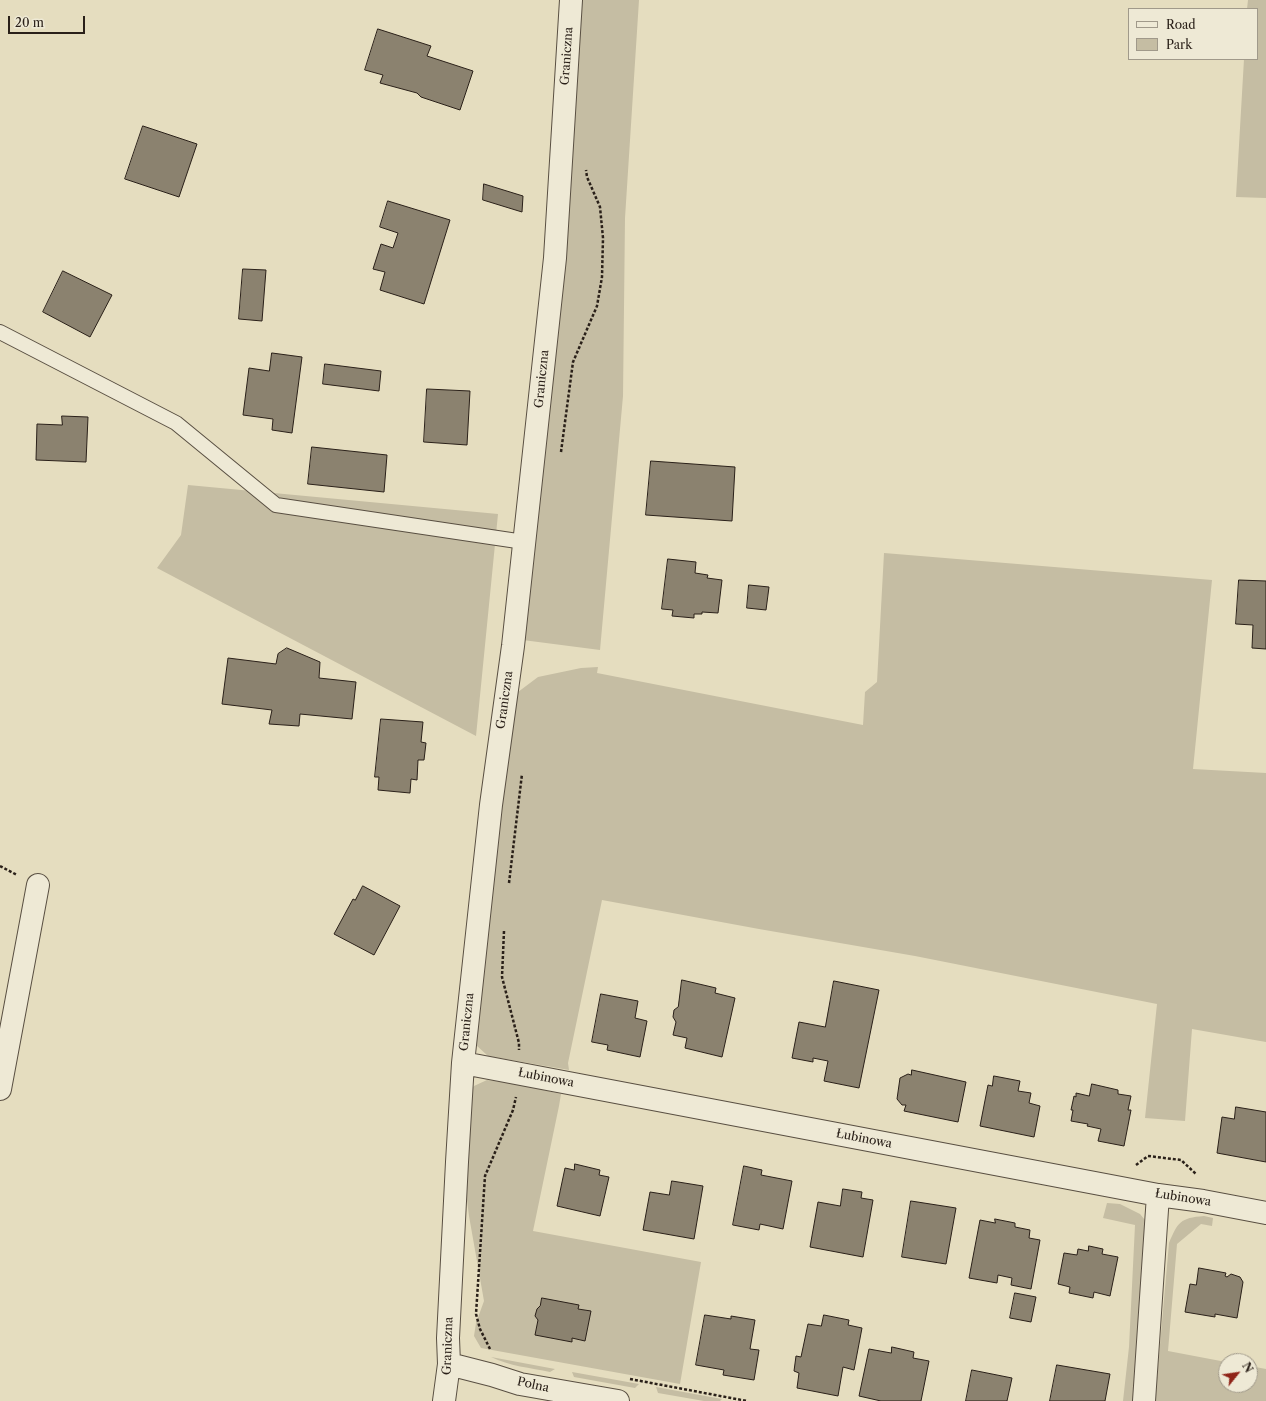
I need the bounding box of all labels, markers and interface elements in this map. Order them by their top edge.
scale bar [10,8,87,34]
legend [1128,8,1258,60]
text: 20 m [15,15,44,30]
text: Road [1166,17,1196,32]
street label: Graniczna [558,26,576,86]
text: Park [1166,37,1192,52]
street label: Graniczna [532,349,552,409]
street label: Graniczna [494,670,516,730]
street label: Graniczna [457,992,477,1052]
street label: Łubinowa [517,1066,575,1090]
street label: Łubinowa [835,1127,893,1151]
street label: Łubinowa [1154,1186,1212,1210]
street label: Graniczna [440,1317,456,1375]
north arrow [1218,1353,1258,1393]
text: N [1239,1360,1256,1375]
street label: Polna [516,1375,550,1395]

